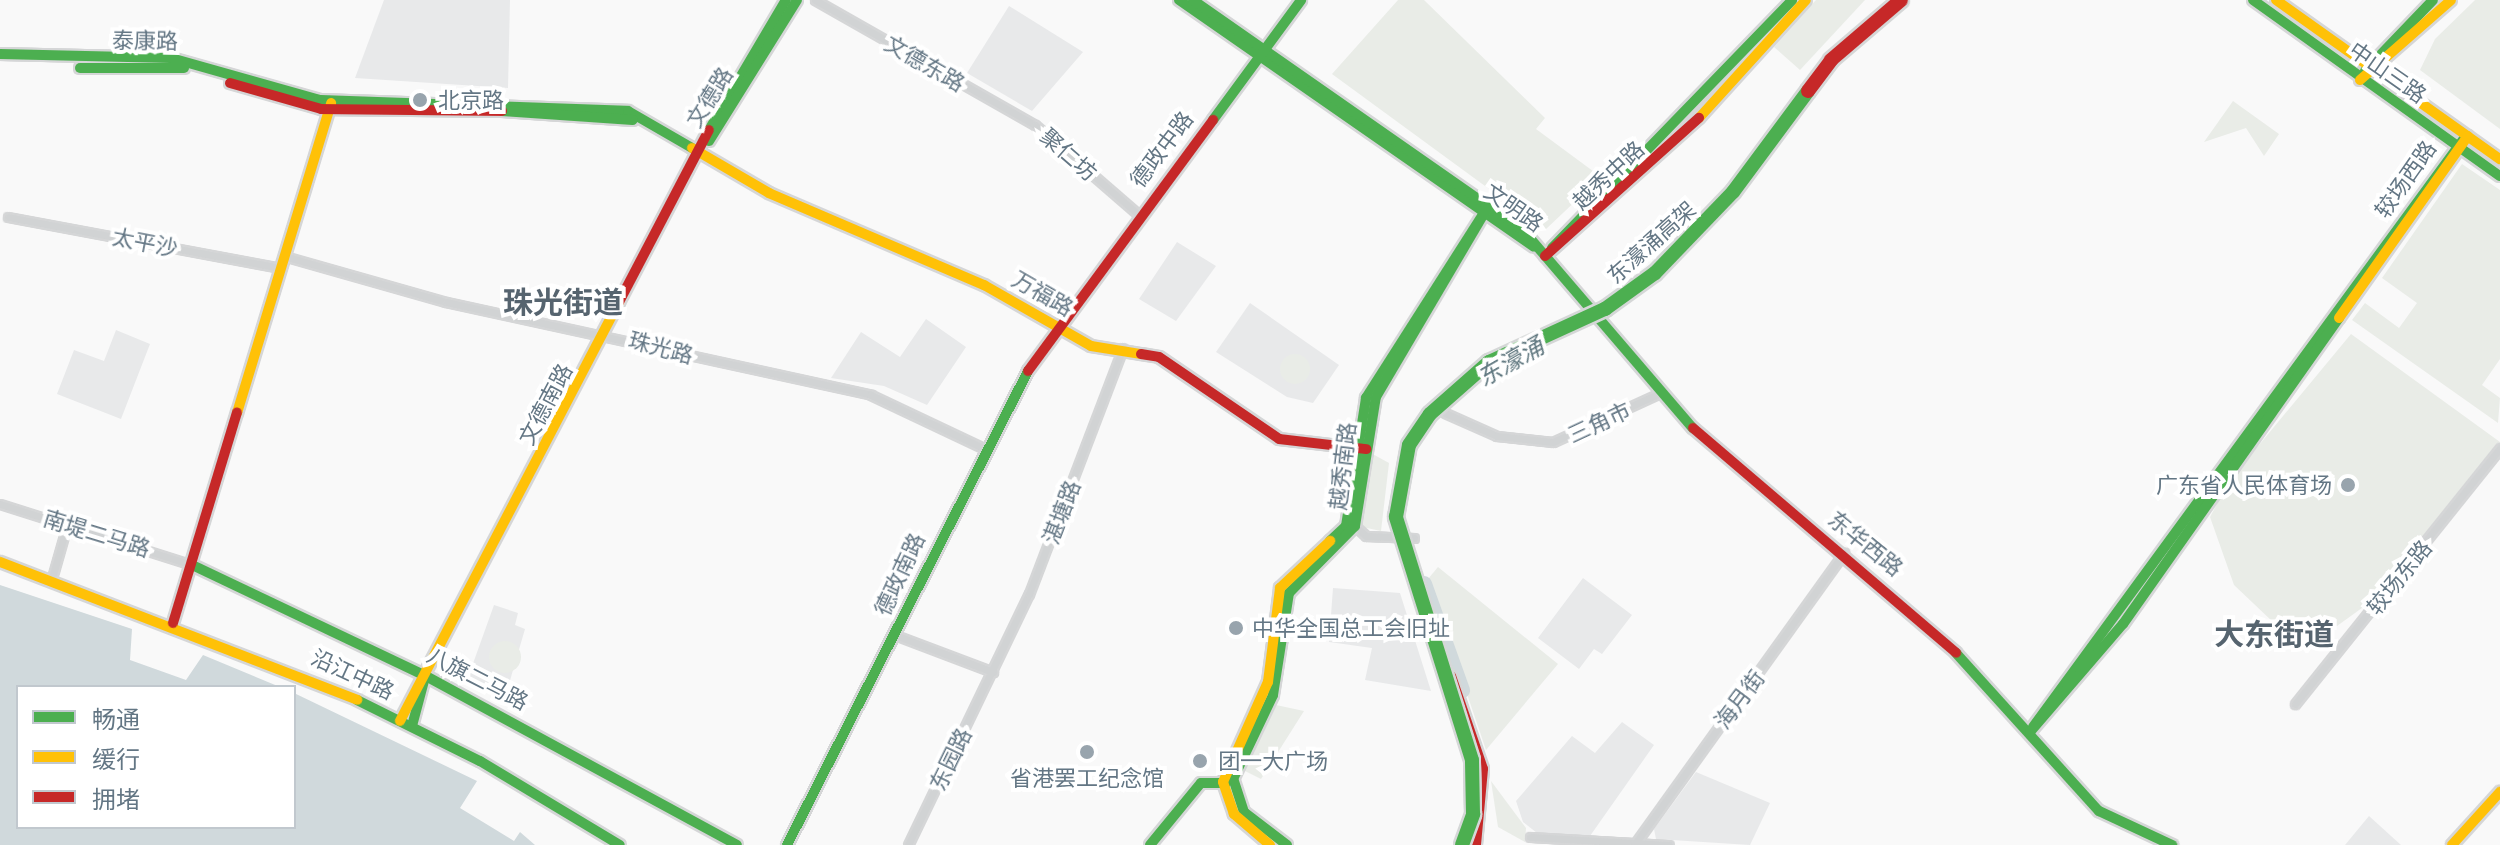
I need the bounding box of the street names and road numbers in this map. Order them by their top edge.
street label: 泰康路 [112,26,178,54]
street label: 文德东路 [880,30,970,96]
street label: 中山三路 [2344,36,2432,108]
street label: 文德路 [680,62,738,132]
street label: 德政中路 [1124,106,1198,192]
street label: 聚仁坊 [1035,122,1103,186]
street label: 越秀中路 [1567,135,1649,215]
street label: 较场西路 [2369,135,2441,223]
street label: 文明路 [1479,177,1549,237]
street label: 东濠涌高架 [1601,195,1701,289]
street label: 太平沙 [110,223,180,261]
street label: 万福路 [1008,265,1078,321]
street label: 珠光路 [626,326,696,368]
street label: 文德南路 [513,359,577,449]
street label: 三角市 [1564,396,1634,448]
street label: 越秀南路 [1324,421,1360,511]
street label: 湛塘路 [1037,476,1085,548]
street label: 南堤二马路 [41,504,153,562]
street label: 东华西路 [1823,505,1909,581]
street label: 德政南路 [868,529,930,619]
street label: 较场东路 [2361,534,2437,620]
street label: 八旗二马路 [423,641,533,715]
street label: 沿江中路 [308,643,398,705]
street label: 海月街 [1709,665,1769,733]
street label: 东园路 [924,724,976,794]

